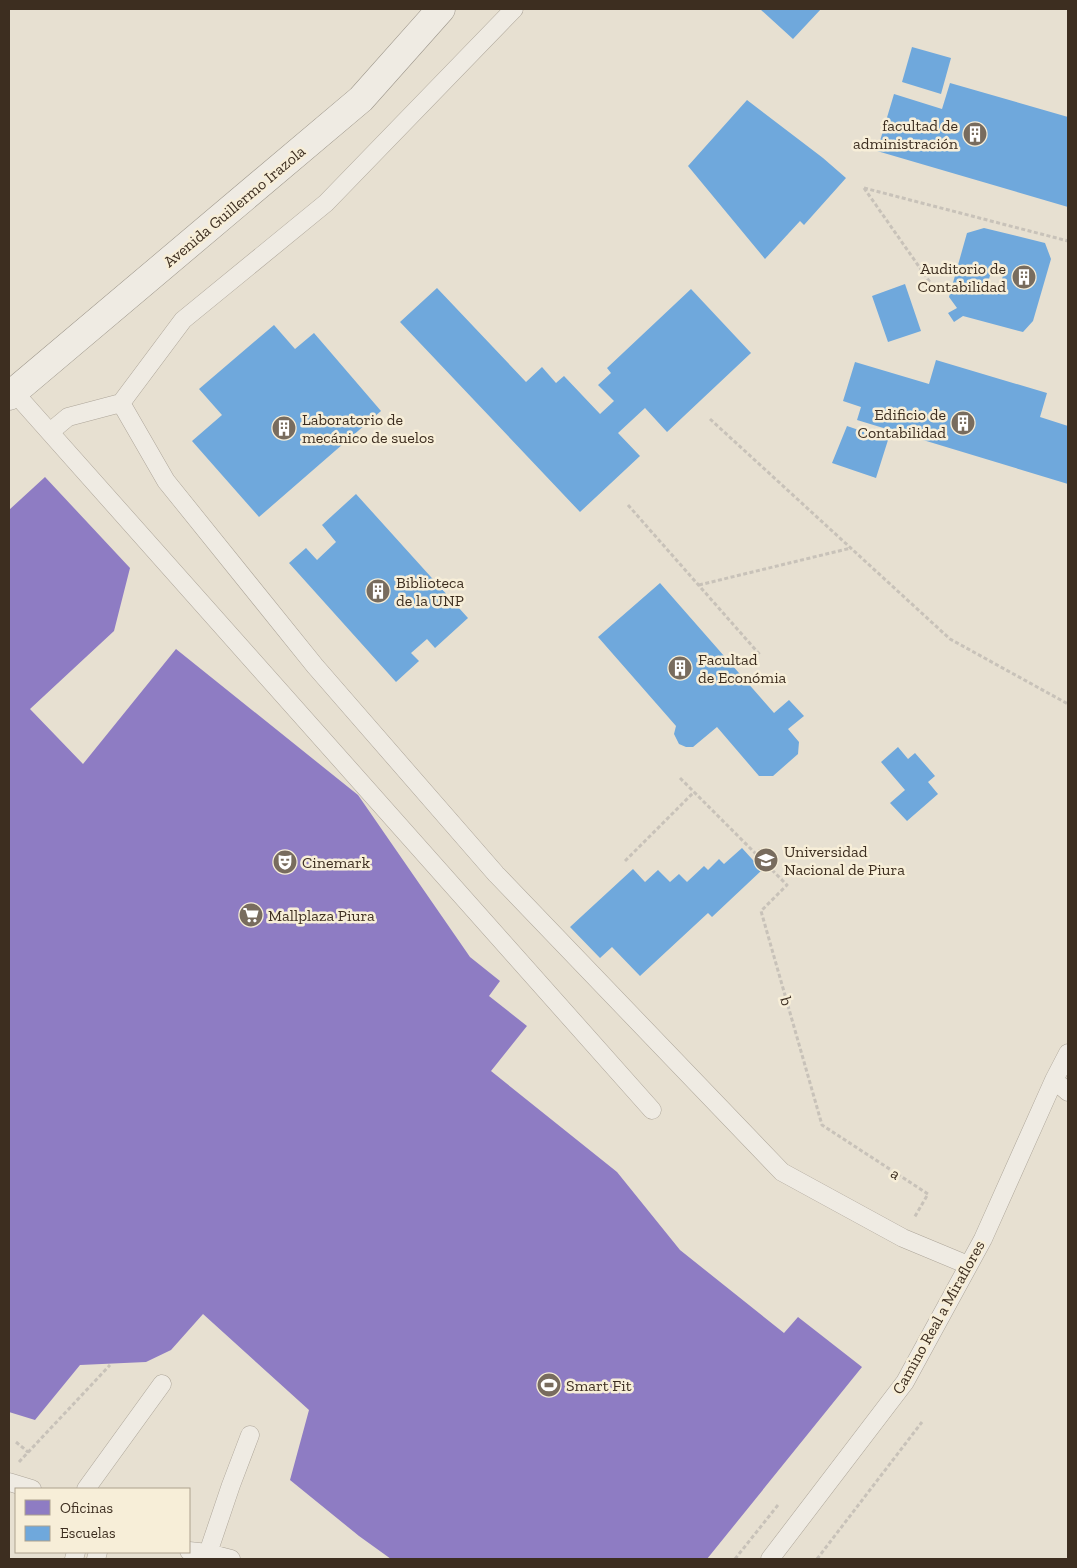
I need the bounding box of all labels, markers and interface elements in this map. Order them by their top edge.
place label: facultad de administración [853,116,959,153]
building icon: facultad de administración [962,121,988,147]
street label: Avenida Guillermo Irazola [160,141,309,271]
place label: Auditorio de Contabilidad [918,259,1006,296]
building icon: Auditorio de Contabilidad [1011,264,1037,290]
place label: Edificio de Contabilidad [858,405,946,442]
place label: Laboratorio de mecánico de suelos [302,410,434,447]
building icon: Edificio de Contabilidad [950,410,976,436]
building icon: Laboratorio de mecánico de suelos [271,415,297,441]
place label: Biblioteca de la UNP [396,573,464,610]
building icon: Biblioteca de la UNP [365,578,391,604]
place label: Facultad de Económia [698,650,787,687]
building icon: Facultad de Económia [667,655,693,681]
place label: Universidad Nacional de Piura [784,842,905,879]
school or university icon: Universidad Nacional de Piura [753,847,779,873]
theatre icon: Cinemark [272,849,298,875]
place label: Cinemark [302,853,371,872]
supermarket icon: Mallplaza Piura [238,902,264,928]
place label: Mallplaza Piura [268,906,375,925]
street label: b [776,993,797,1008]
street label: a [887,1163,904,1184]
street label: Camino Real a Miraflores [888,1237,989,1398]
sports icon: Smart Fit [536,1372,562,1398]
place label: Smart Fit [566,1376,632,1395]
legend [15,1488,190,1553]
text: Oficinas [60,1499,113,1517]
text: Escuelas [60,1524,116,1542]

